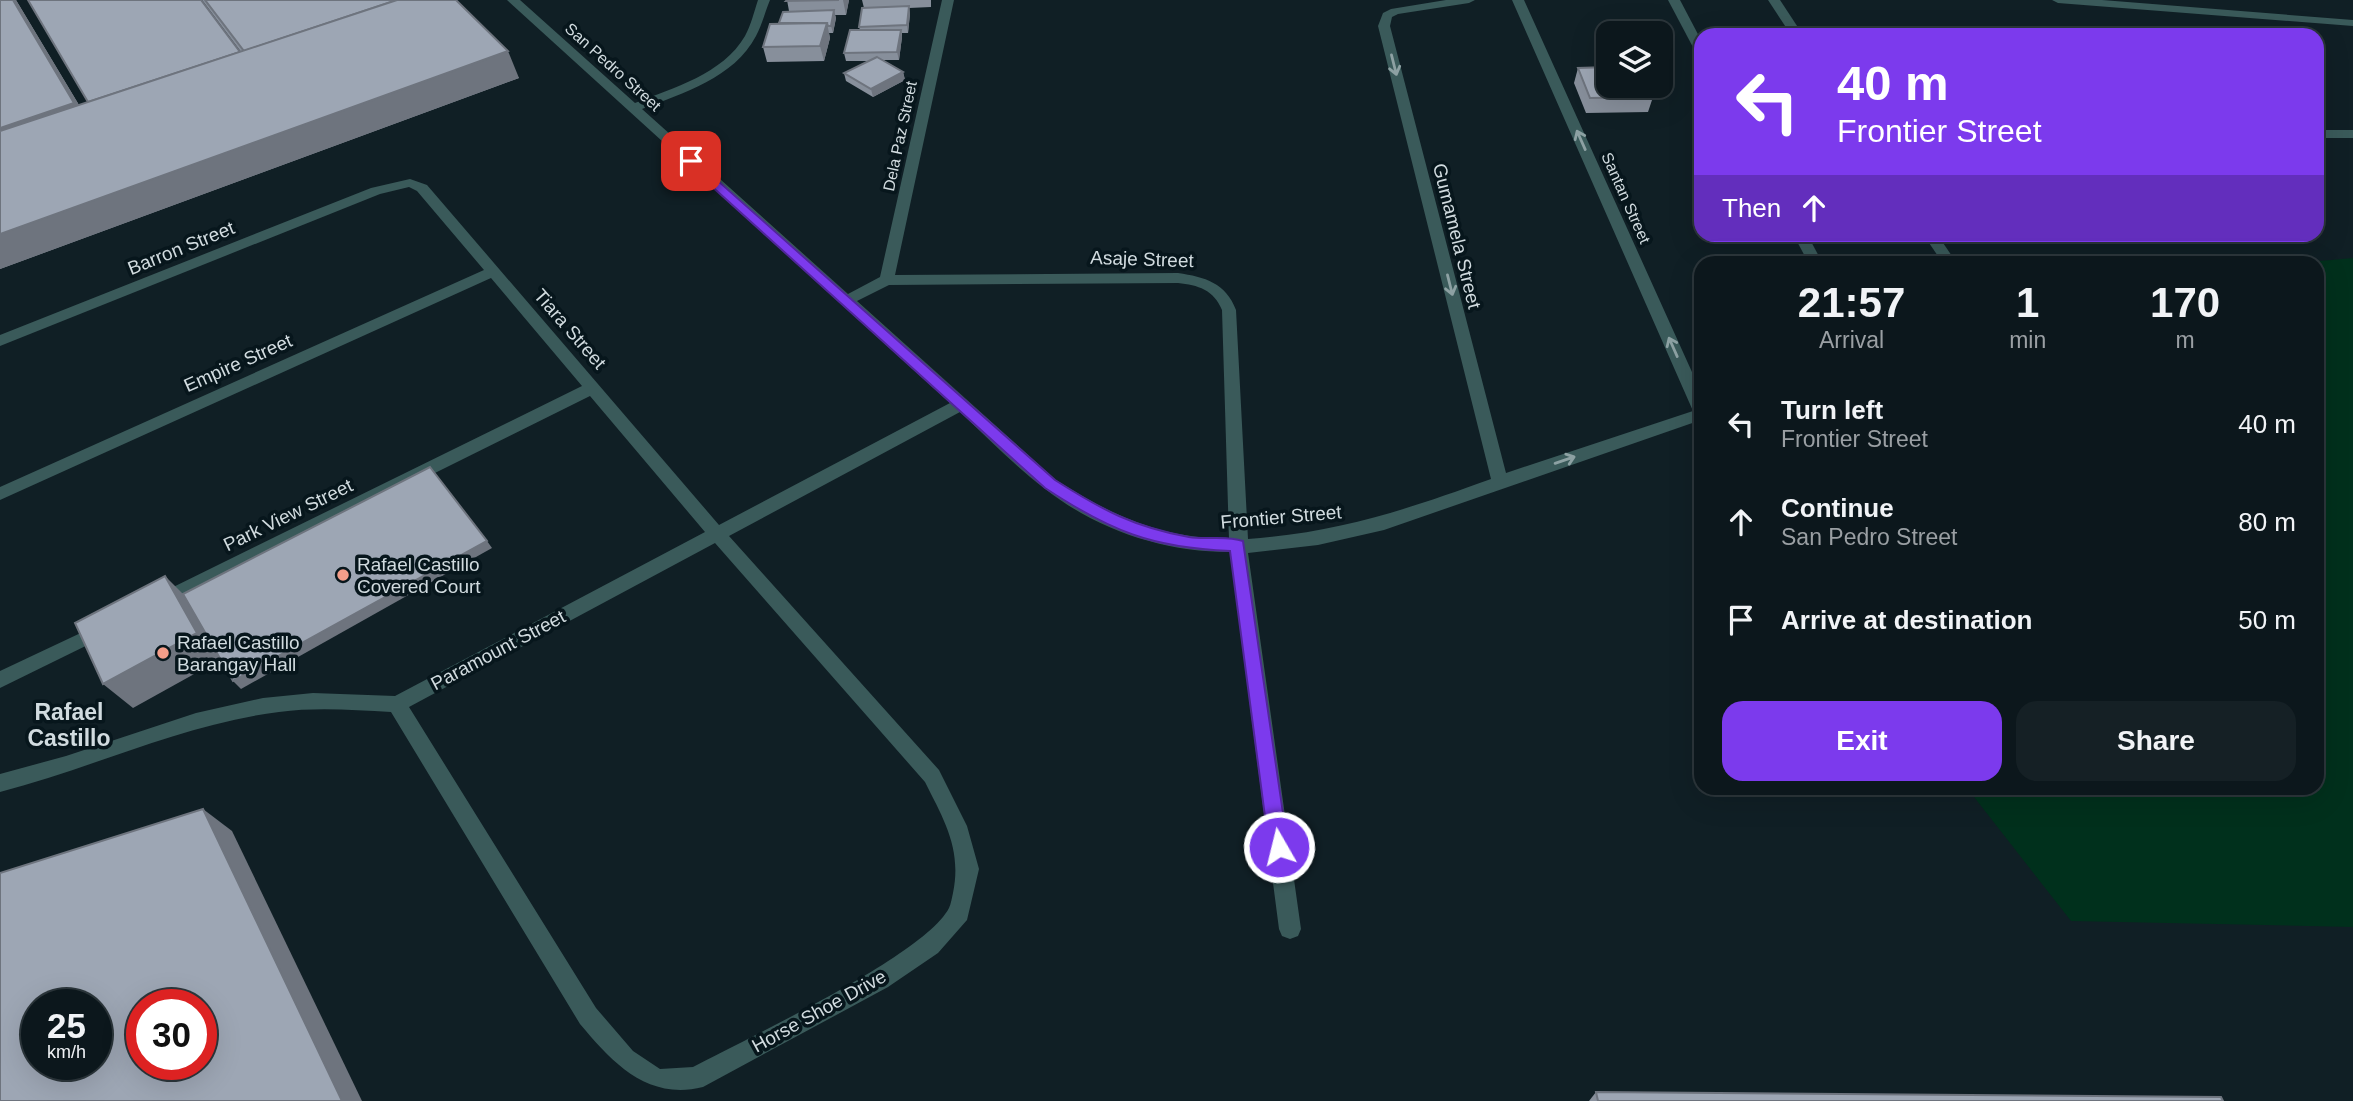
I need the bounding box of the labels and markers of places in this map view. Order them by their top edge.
pin [661,131,721,191]
place label: Rafael Castillo Covered Court [357,554,481,597]
marker: Rafael Castillo Covered Court [335,567,351,583]
place label: Rafael Castillo Barangay Hall [177,632,300,675]
marker: Rafael Castillo Barangay Hall [155,645,171,661]

